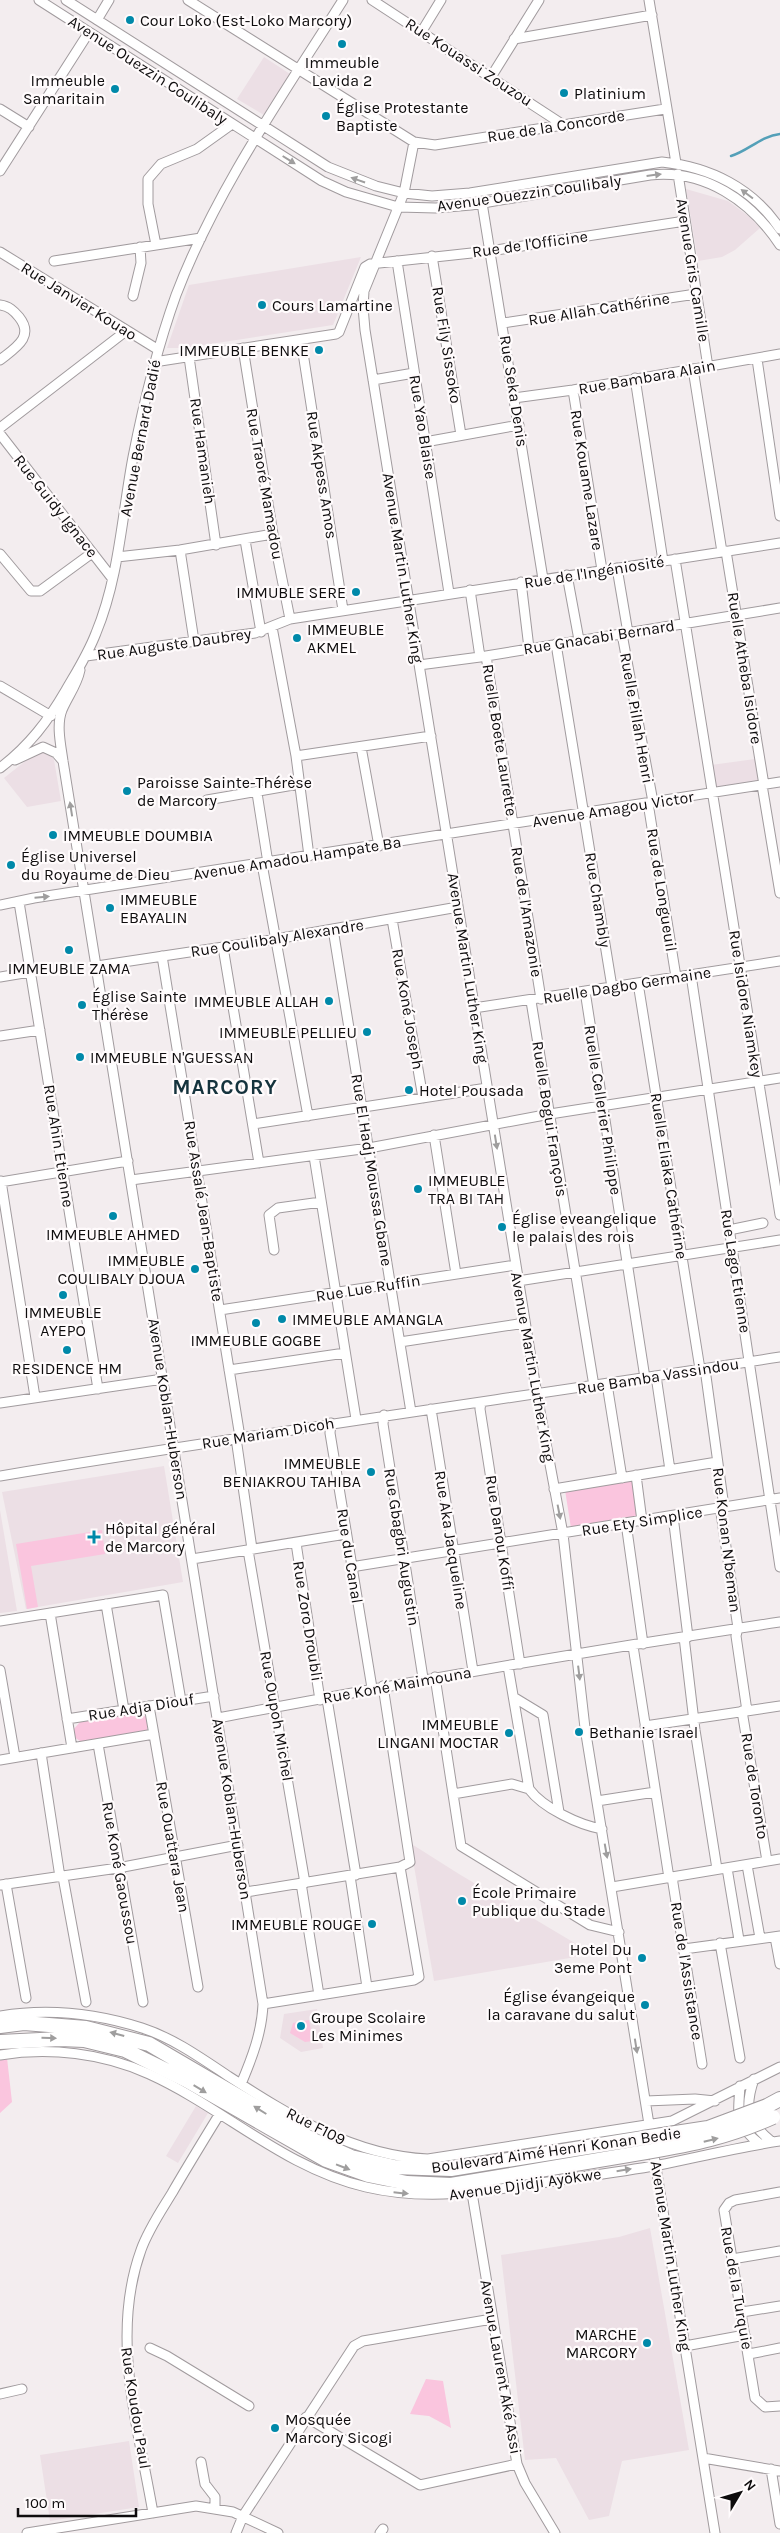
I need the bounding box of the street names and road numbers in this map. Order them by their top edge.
street label: Avenue Ouezzin Coulibaly [65,11,232,129]
street label: Rue Kouassi Zouzou [402,14,536,110]
street label: Rue de la Concorde [486,106,626,146]
street label: Avenue Ouezzin Coulibaly [436,171,623,215]
street label: Avenue Gris Camille [672,197,714,343]
street label: Rue de l'Officine [471,226,589,262]
street label: Rue Janvier Kouao [18,258,140,344]
street label: Rue Fily Sissoko [428,285,466,405]
street label: Rue Allah Cathérine [527,288,671,330]
street label: Rue Seka Denis [496,334,532,448]
street label: Rue Bambara Alain [577,356,717,398]
street label: Avenue Bernard Dadié [115,358,165,518]
street label: Rue Yao Blaise [405,374,441,480]
street label: Rue Hamanieh [186,397,220,505]
street label: Rue Traoré Mamadou [242,407,288,561]
street label: Rue Kouame Lazare [566,408,608,552]
street label: Rue Akpess Amos [303,410,341,540]
street label: Rue Guidy Ignace [10,451,102,561]
street label: Avenue Martin Luther King [379,471,427,665]
street label: Rue de l'Ingéniosité [523,552,665,592]
street label: Ruelle Atheba Isidore [724,591,766,745]
street label: Rue Gnacabi Bernard [522,616,676,658]
street label: Rue Auguste Daubrey [96,624,253,664]
street label: Ruelle Pillah Henri [616,651,658,785]
street label: Ruelle Boete Laurette [479,663,521,817]
street label: Avenue Amagou Victor [531,787,695,831]
street label: Rue de Longueuil [643,827,681,953]
street label: Avenue Amadou Hampate Ba [192,832,402,884]
street label: Rue de l'Amazonie [507,846,547,978]
street label: Rue Chambly [581,851,615,950]
street label: Avenue Martin Luther King [444,871,492,1065]
street label: Rue Coulibaly Alexandre [189,915,365,961]
street label: Rue Isidore Niamkey [725,929,767,1080]
street label: Rue Koné Joseph [388,947,428,1071]
street label: Ruelle Dagbo Germaine [542,962,712,1008]
street label: Ruelle Cellerier Philippe [580,1024,626,1196]
street label: Ruelle Bogui François [528,1040,572,1198]
street label: Rue El Hadj Moussa Gbane [347,1072,397,1268]
street label: Rue Ahin Etienne [40,1083,78,1209]
street label: Ruelle Eliaka Cathérine [646,1091,692,1261]
street label: Rue Assalé Jean-Baptiste [180,1119,228,1303]
street label: Rue Lago Etienne [717,1208,755,1334]
street label: Rue Lue Ruffin [314,1270,422,1306]
street label: Avenue Martin Luther King [507,1270,559,1464]
street label: Avenue Koblan-Huberson [144,1317,192,1501]
street label: Rue Bamba Vassindou [576,1354,740,1398]
street label: Rue Mariam Dicoh [200,1413,336,1453]
street label: Rue Konan N'beman [709,1466,745,1614]
street label: Rue Gbagbri Augustin [380,1467,424,1627]
street label: Rue Aka Jacqueline [431,1469,471,1611]
street label: Rue Danou Koffi [481,1474,519,1592]
street label: Rue Ety Simplice [580,1502,704,1540]
street label: Rue du Canal [333,1507,367,1605]
street label: Rue Zoro Droubli [289,1559,327,1683]
street label: Rue Oupoh Michel [256,1649,298,1783]
street label: Rue Koné Maimouna [321,1663,473,1707]
street label: Rue Adja Diouf [87,1689,196,1725]
street label: Avenue Koblan-Huberson [208,1717,256,1901]
street label: Rue de Toronto [737,1731,773,1841]
street label: Rue Ouattara Jean [152,1780,194,1914]
street label: Rue Koné Gaoussou [98,1800,142,1946]
street label: Rue de l'Assistance [667,1900,707,2042]
street label: Rue F109 [283,2103,349,2149]
street label: Boulevard Aimé Henri Konan Bedie [430,2123,682,2177]
street label: Avenue Martin Luther King [647,2159,695,2353]
street label: Avenue Djidji Ayökwe [448,2164,602,2204]
street label: Rue de la Turquie [717,2225,757,2351]
street label: Avenue Laurent Aké Assi [476,2278,526,2456]
street label: Rue Koudou Paul [117,2346,155,2470]

